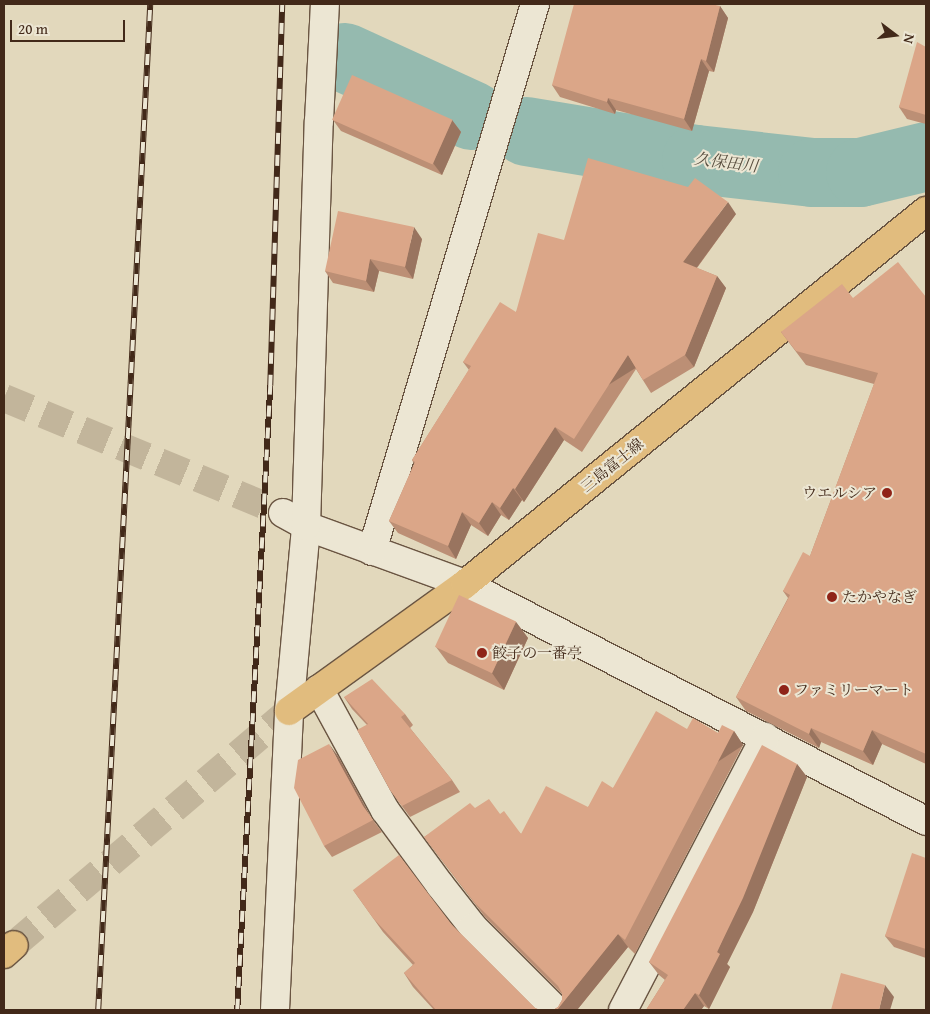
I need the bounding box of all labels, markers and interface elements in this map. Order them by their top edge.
scale bar [12,10,128,42]
north arrow [870,10,920,60]
text: 20 m [18,18,48,39]
text: N [899,32,920,46]
water label: 久保田川 [693,149,759,175]
street label: 三島富士線 [577,434,647,496]
place label: ウエルシア [802,484,877,502]
marker: ウエルシア [881,487,893,499]
place label: たかやなぎ [842,588,917,606]
marker: たかやなぎ [826,591,838,603]
place label: 餃子の一番亭 [492,644,582,662]
marker: 餃子の一番亭 [476,647,488,659]
place label: ファミリーマート [794,681,914,699]
marker: ファミリーマート [778,684,790,696]

